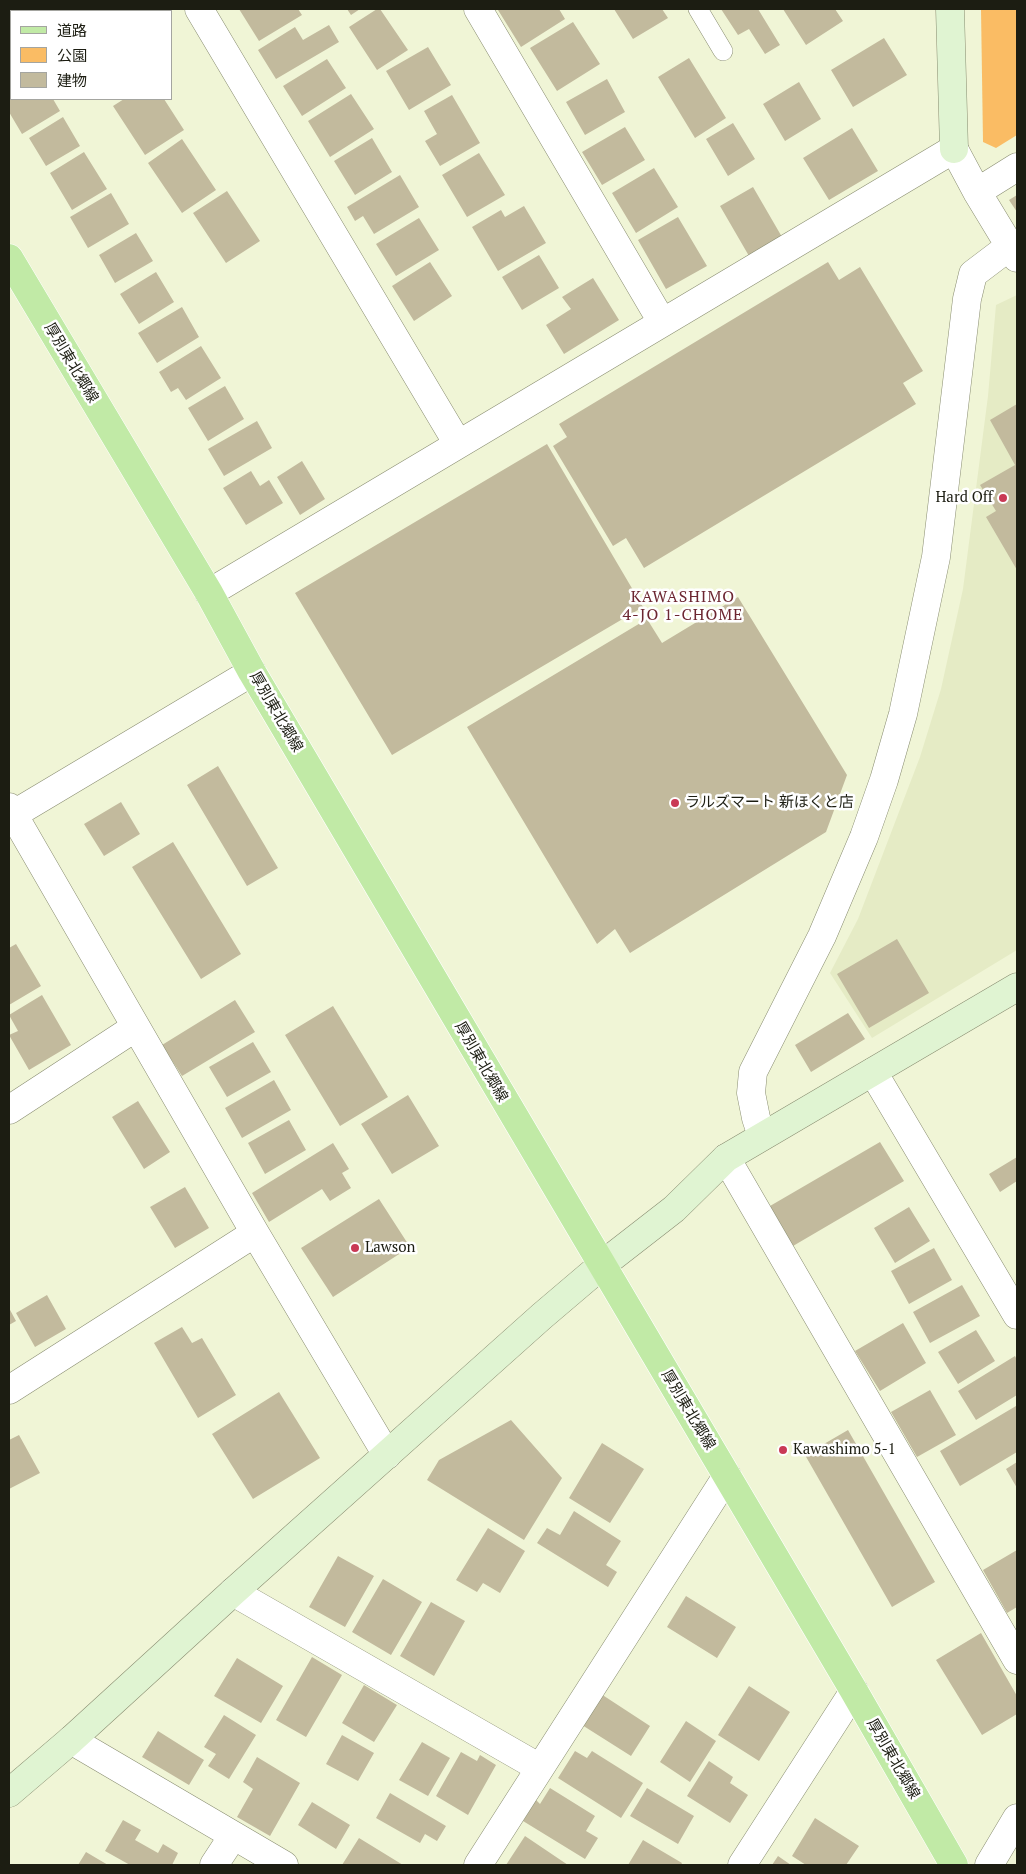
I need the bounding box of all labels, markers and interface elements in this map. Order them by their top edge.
legend [10,10,172,100]
text: 道路 [57,20,87,40]
text: 公園 [57,45,87,65]
text: 建物 [57,70,87,90]
street label: 厚別東北郷線 [40,320,102,406]
place label: Hard Off [935,489,993,507]
marker: Hard Off [997,492,1009,504]
district label: KAWASHIMO 4-JO 1-CHOME [621,587,745,625]
street label: 厚別東北郷線 [246,669,306,755]
place label: ラルズマート 新ほくと店 [685,794,854,812]
marker: ラルズマート 新ほくと店 [669,797,681,809]
street label: 厚別東北郷線 [451,1019,511,1105]
place label: Lawson [365,1239,415,1257]
marker: Lawson [349,1242,361,1254]
street label: 厚別東北郷線 [657,1367,719,1453]
place label: Kawashimo 5-1 [793,1441,896,1459]
marker: Kawashimo 5-1 [777,1444,789,1456]
street label: 厚別東北郷線 [863,1716,923,1802]

